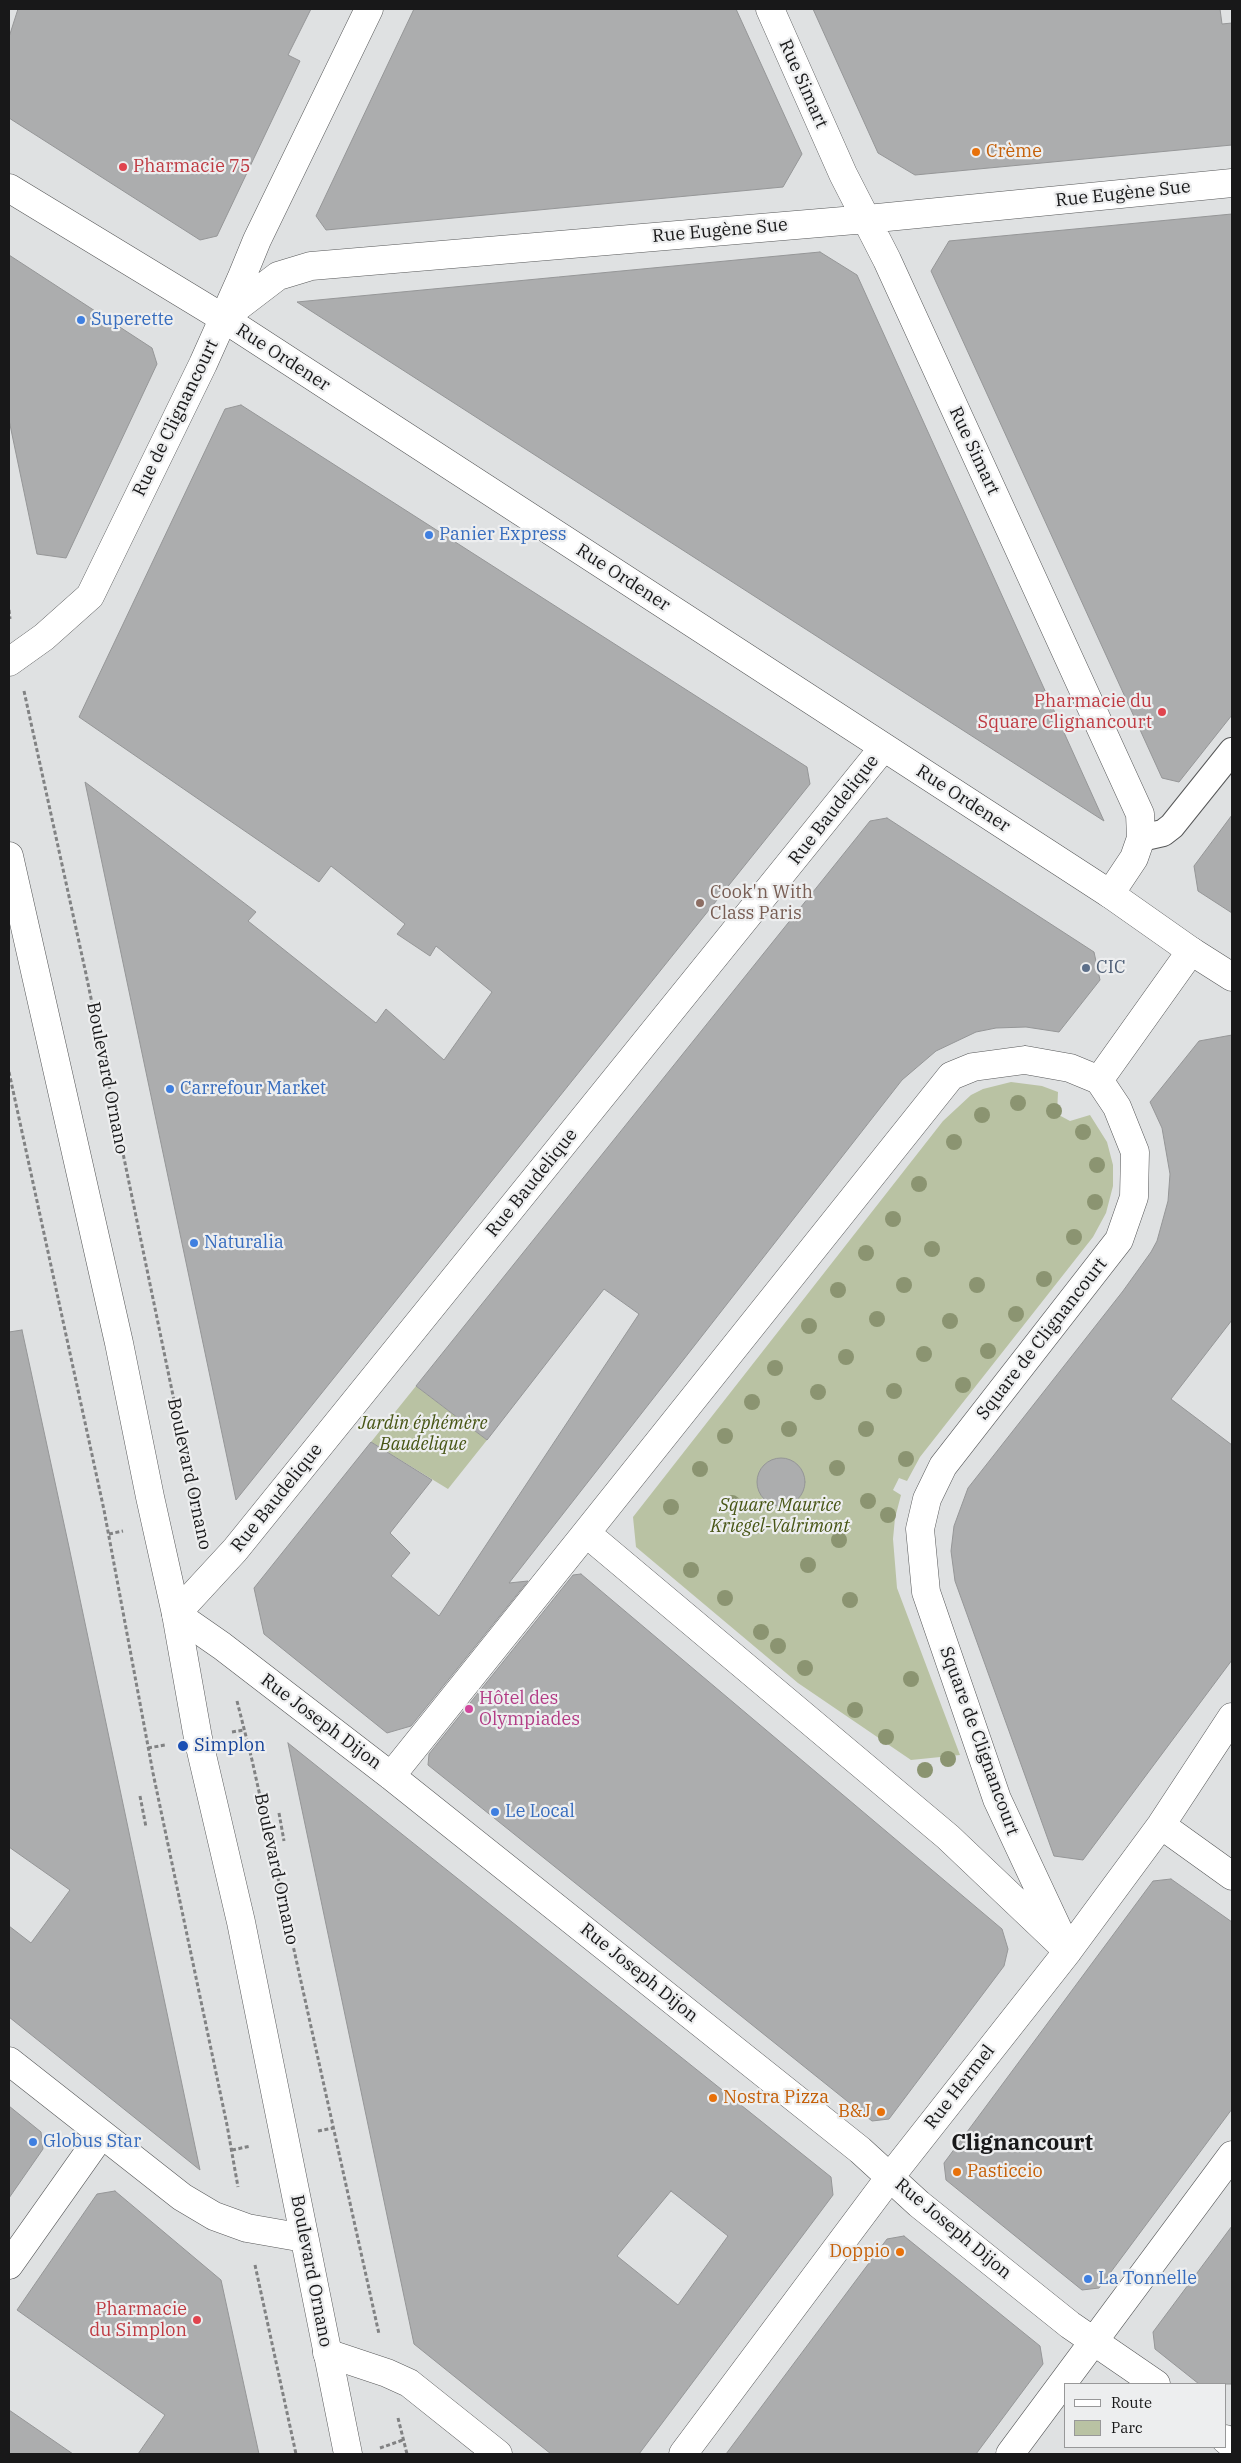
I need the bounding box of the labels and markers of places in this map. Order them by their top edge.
place label: Crème [986,141,1042,163]
marker: Crème [970,146,982,158]
place label: Pharmacie 75 [133,156,251,178]
marker: Pharmacie 75 [117,161,129,173]
place label: Superette [91,309,173,331]
marker: Superette [75,314,87,326]
place label: Panier Express [439,524,567,546]
marker: Panier Express [423,529,435,541]
place label: Pharmacie du Square Clignancourt [978,691,1152,734]
marker: Pharmacie du Square Clignancourt [1156,706,1168,718]
place label: Cook'n With Class Paris [710,882,813,924]
marker: Cook'n With Class Paris [694,897,706,909]
place label: CIC [1096,957,1126,979]
marker: CIC [1080,962,1092,974]
place label: Carrefour Market [180,1078,326,1100]
marker: Carrefour Market [164,1083,176,1095]
place label: Naturalia [204,1232,284,1254]
marker: Naturalia [188,1237,200,1249]
place label: Hôtel des Olympiades [479,1688,580,1730]
marker: Hôtel des Olympiades [463,1703,475,1715]
place label: Simplon [194,1735,265,1757]
marker: Simplon [176,1739,190,1753]
place label: Le Local [505,1801,575,1823]
marker: Le Local [489,1806,501,1818]
place label: Nostra Pizza [723,2087,829,2109]
marker: Nostra Pizza [707,2092,719,2104]
place label: B&J [838,2101,871,2123]
marker: B&J [875,2106,887,2118]
place label: Globus Star [43,2131,141,2153]
marker: Globus Star [27,2136,39,2148]
place label: Pasticcio [967,2161,1043,2183]
marker: Pasticcio [951,2166,963,2178]
place label: Doppio [829,2241,890,2263]
marker: Doppio [894,2246,906,2258]
place label: La Tonnelle [1098,2268,1197,2290]
marker: La Tonnelle [1082,2273,1094,2285]
place label: Pharmacie du Simplon [89,2299,187,2342]
marker: Pharmacie du Simplon [191,2314,203,2326]

